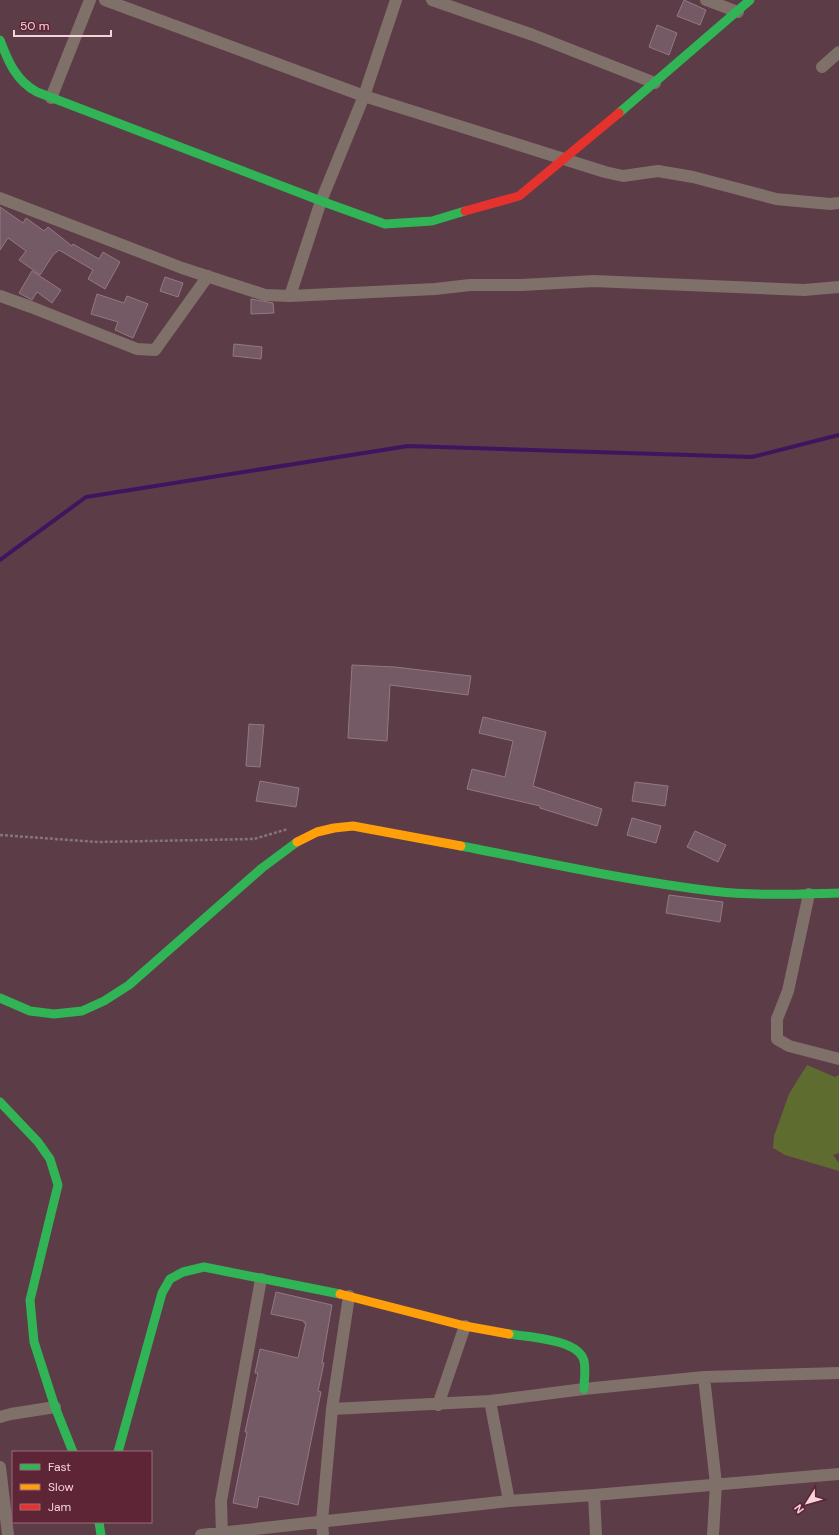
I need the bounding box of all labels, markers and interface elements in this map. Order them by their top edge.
scale bar [14,12,111,38]
text: 50 m [20,18,49,34]
legend [12,1451,152,1523]
text: Fast [48,1459,71,1475]
text: Slow [48,1479,74,1495]
north arrow [787,1483,827,1523]
text: Jam [48,1499,71,1515]
text: N [791,1502,807,1516]

